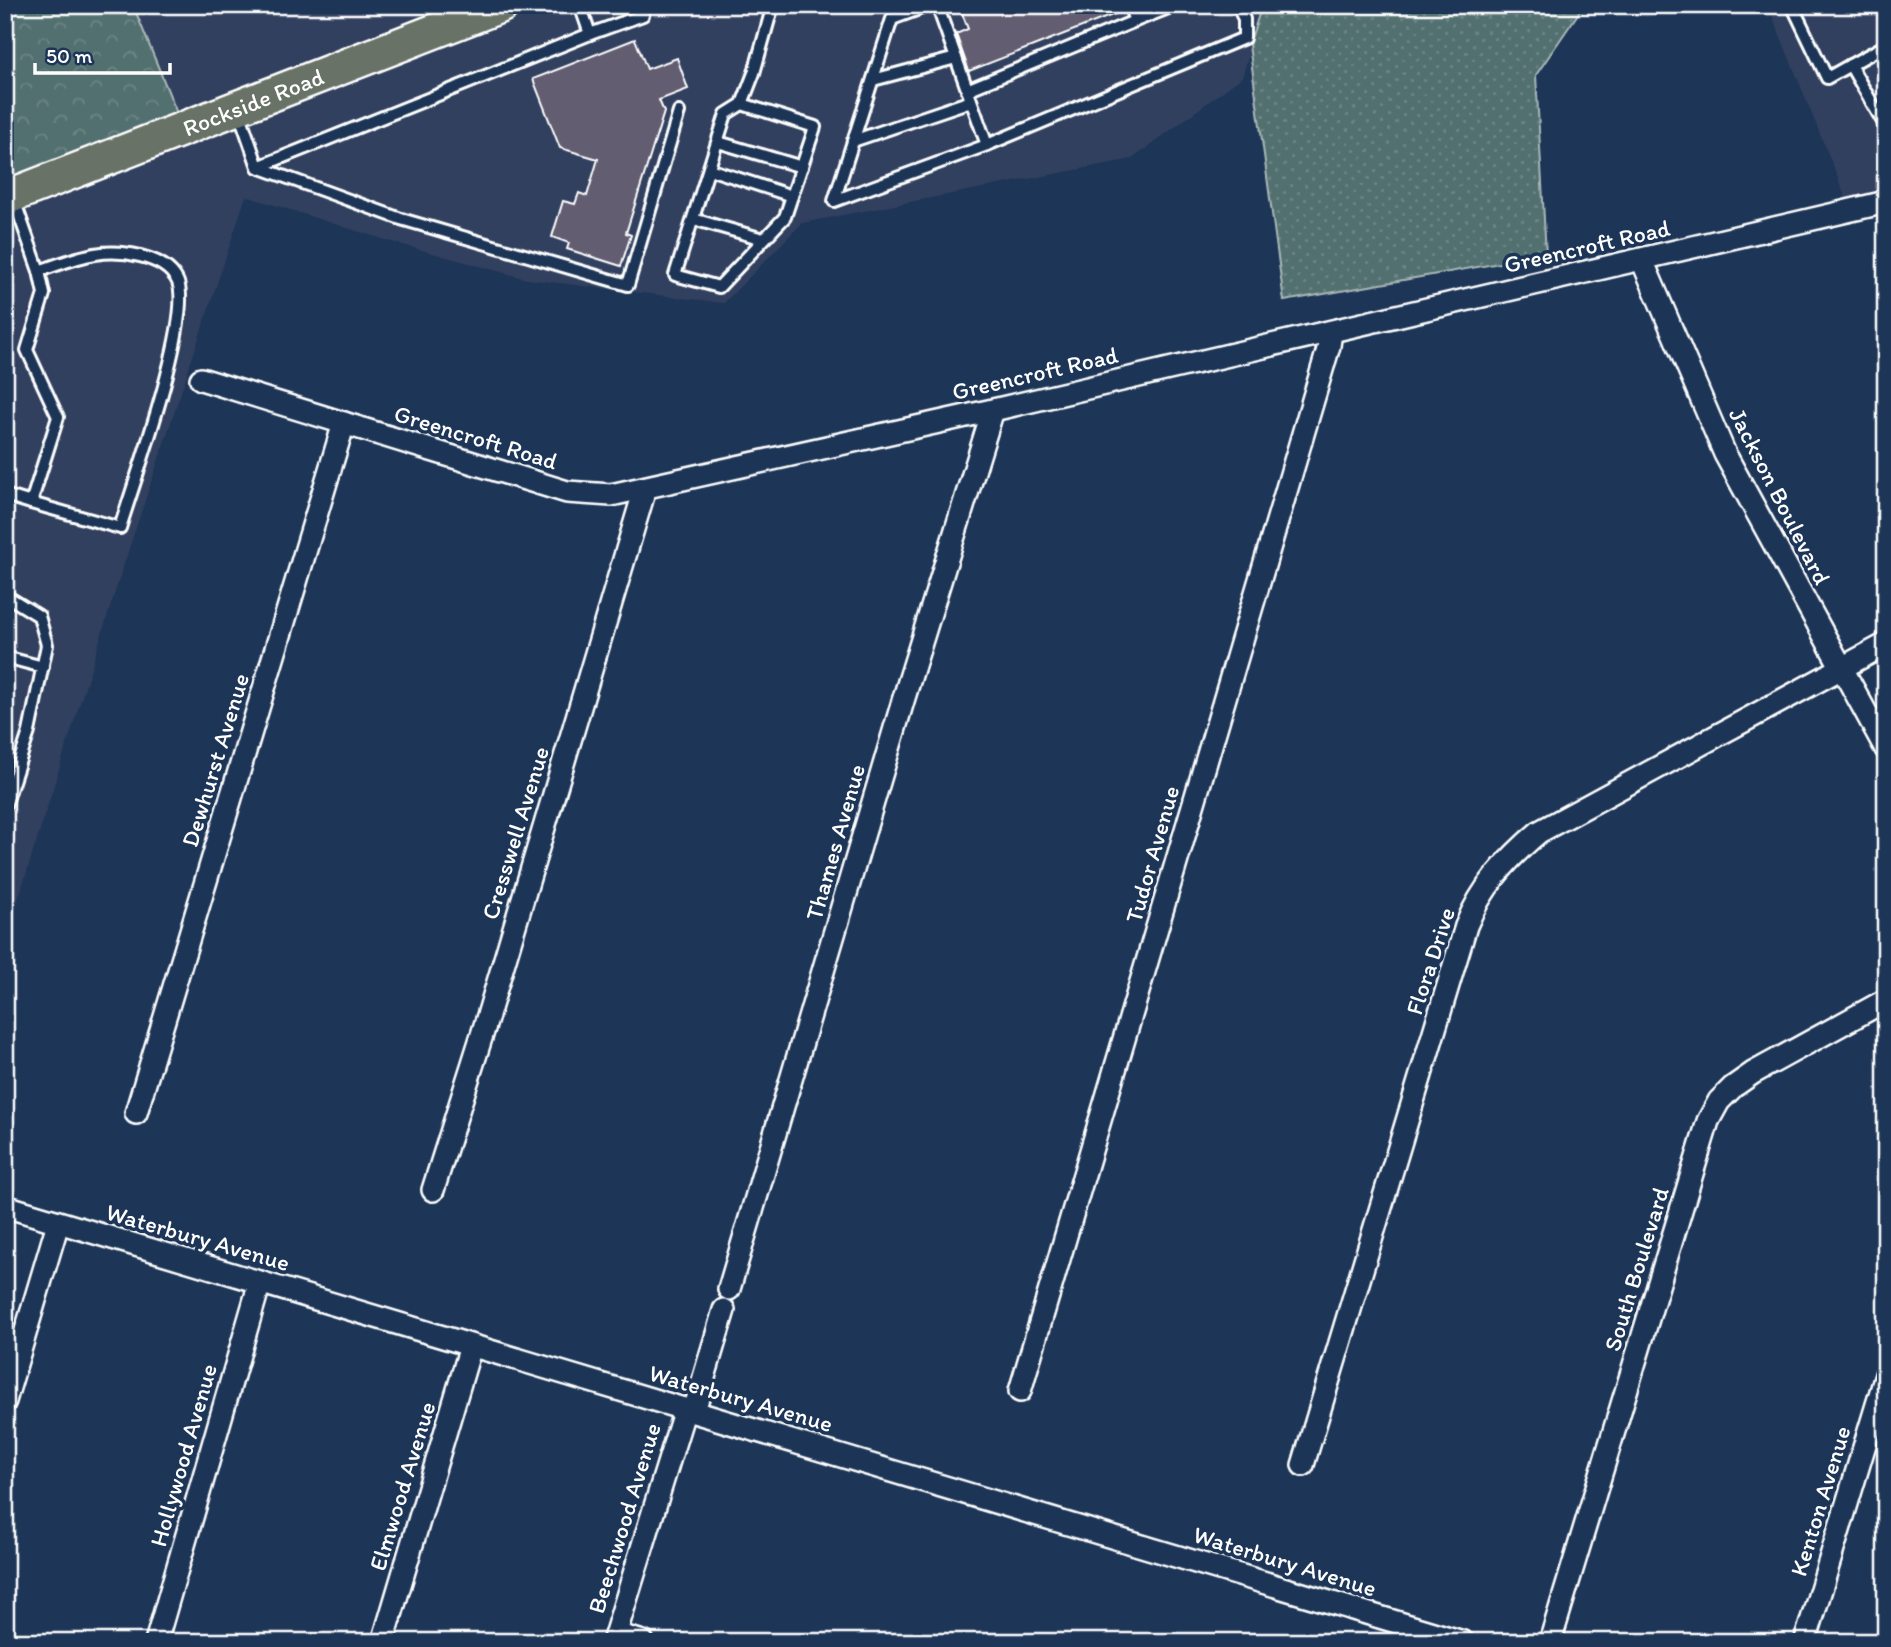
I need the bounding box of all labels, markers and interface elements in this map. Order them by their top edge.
scale bar [35,32,170,76]
text: 50 m [46,43,93,68]
street label: Rockside Road [178,61,328,142]
street label: Greencroft Road [1501,213,1673,279]
street label: Greencroft Road [949,340,1121,406]
street label: Greencroft Road [391,398,561,476]
street label: Jackson Boulevard [1723,403,1837,589]
street label: Dewhurst Avenue [175,670,255,850]
street label: Cresswell Avenue [475,743,555,923]
street label: Thames Avenue [799,761,871,923]
street label: Tudor Avenue [1119,782,1185,926]
street label: Flora Drive [1399,904,1461,1018]
street label: South Boulevard [1597,1183,1675,1355]
street label: Waterbury Avenue [103,1197,293,1277]
street label: Waterbury Avenue [646,1358,836,1438]
street label: Hollywood Avenue [143,1360,223,1550]
street label: Elmwood Avenue [363,1398,441,1574]
street label: Beechwood Avenue [581,1419,667,1617]
street label: Kenton Avenue [1783,1422,1857,1580]
street label: Waterbury Avenue [1190,1519,1380,1603]

